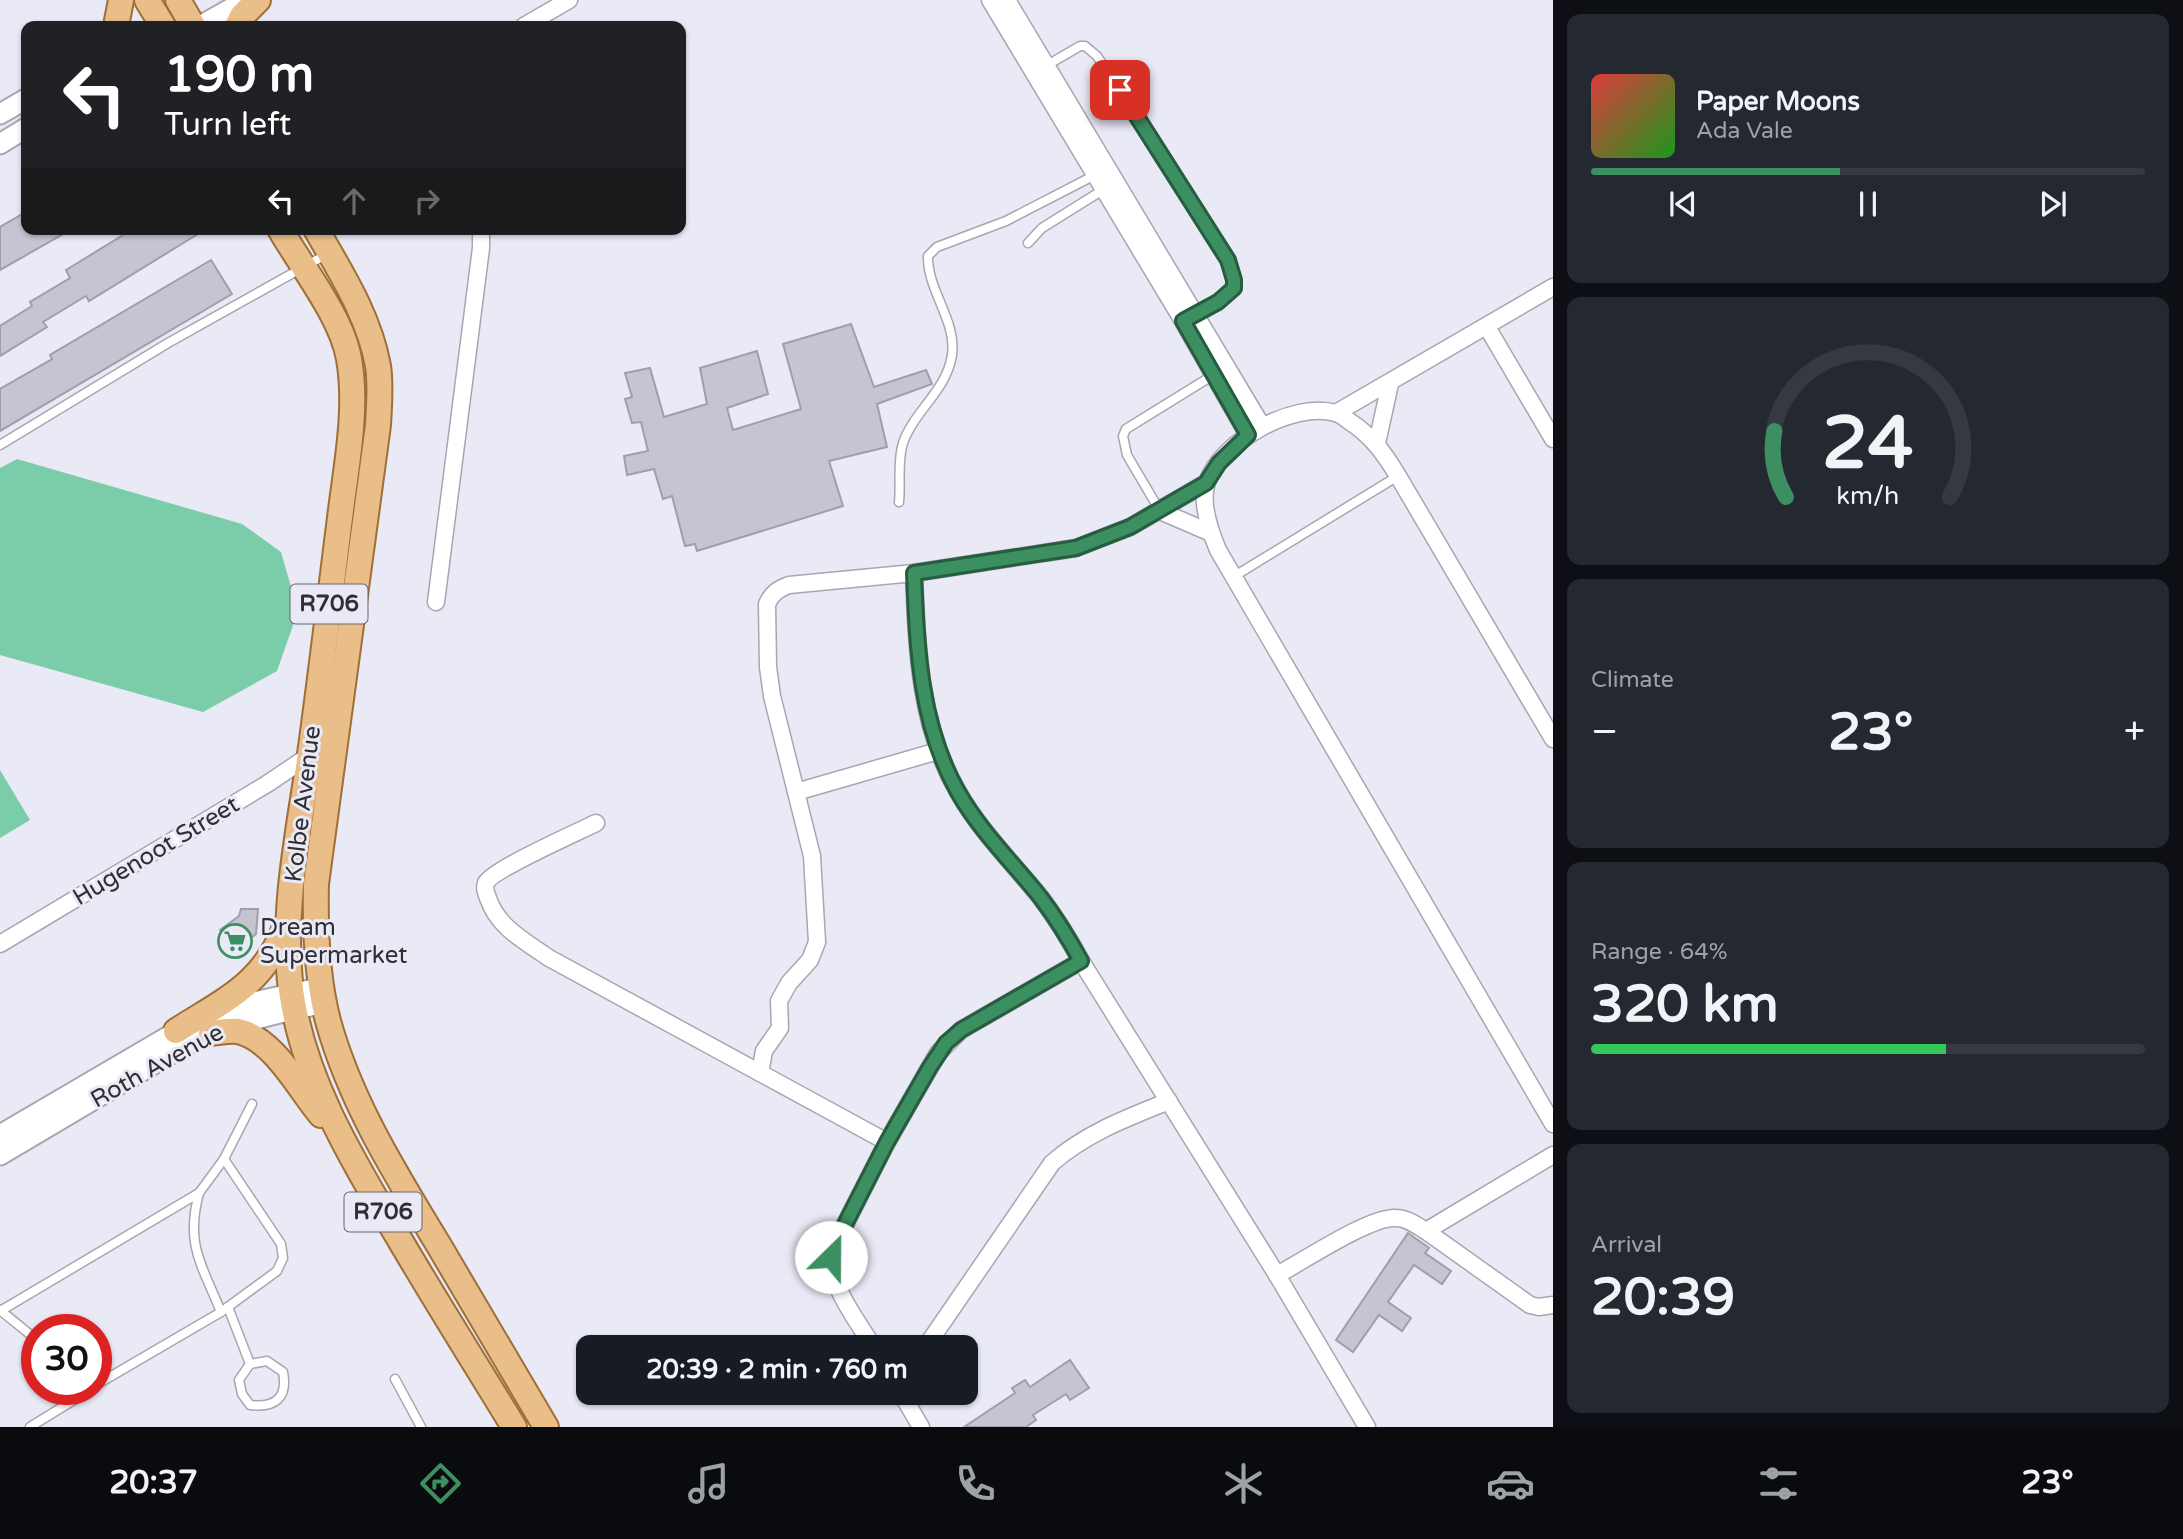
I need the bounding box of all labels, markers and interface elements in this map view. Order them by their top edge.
text: 190 m [164,46,314,105]
icon: left [49,49,140,140]
pin [1090,60,1150,120]
icon: arrive [1101,71,1139,109]
text: Paper Moons [1696,86,1860,117]
text: Turn left [164,106,291,144]
text: Ada Vale [1696,117,1793,145]
icon: left [262,182,300,220]
icon: ahead [335,182,373,220]
icon: right [408,182,446,220]
icon: previous [1664,185,1702,223]
icon: pause [1849,185,1887,223]
icon: next [2034,185,2072,223]
text: 24 [1822,400,1914,488]
text: km/h [1837,481,1899,511]
road number: R706 [290,584,368,624]
text: Climate [1591,666,1674,694]
text: 23° [1828,701,1913,764]
text: − [1591,709,1618,755]
text: + [2124,709,2145,755]
street label: Kolbe Avenue [279,724,327,884]
street label: Hugenoot Street [68,790,244,912]
place label: Dream Supermarket [260,913,407,970]
supermarket icon: Dream Supermarket [216,922,254,960]
text: Range · 64% [1591,938,1727,966]
text: 320 km [1591,973,1779,1036]
street label: Roth Avenue [85,1018,229,1114]
road number: R706 [344,1192,422,1232]
position arrow [794,1220,868,1294]
text: Arrival [1591,1231,1662,1259]
text: 20:39 [1591,1266,1735,1329]
speed limit sign: 30 [21,1314,112,1405]
text: 20:39 · 2 min · 760 m [646,1354,908,1385]
icon: directions [416,1459,465,1508]
icon: music [684,1459,733,1508]
icon: phone [951,1459,1000,1508]
icon: climate [1219,1459,1268,1508]
icon: car [1486,1459,1535,1508]
icon: filters [1754,1459,1803,1508]
text: 20:37 [109,1464,198,1502]
text: 23° [2021,1464,2074,1502]

